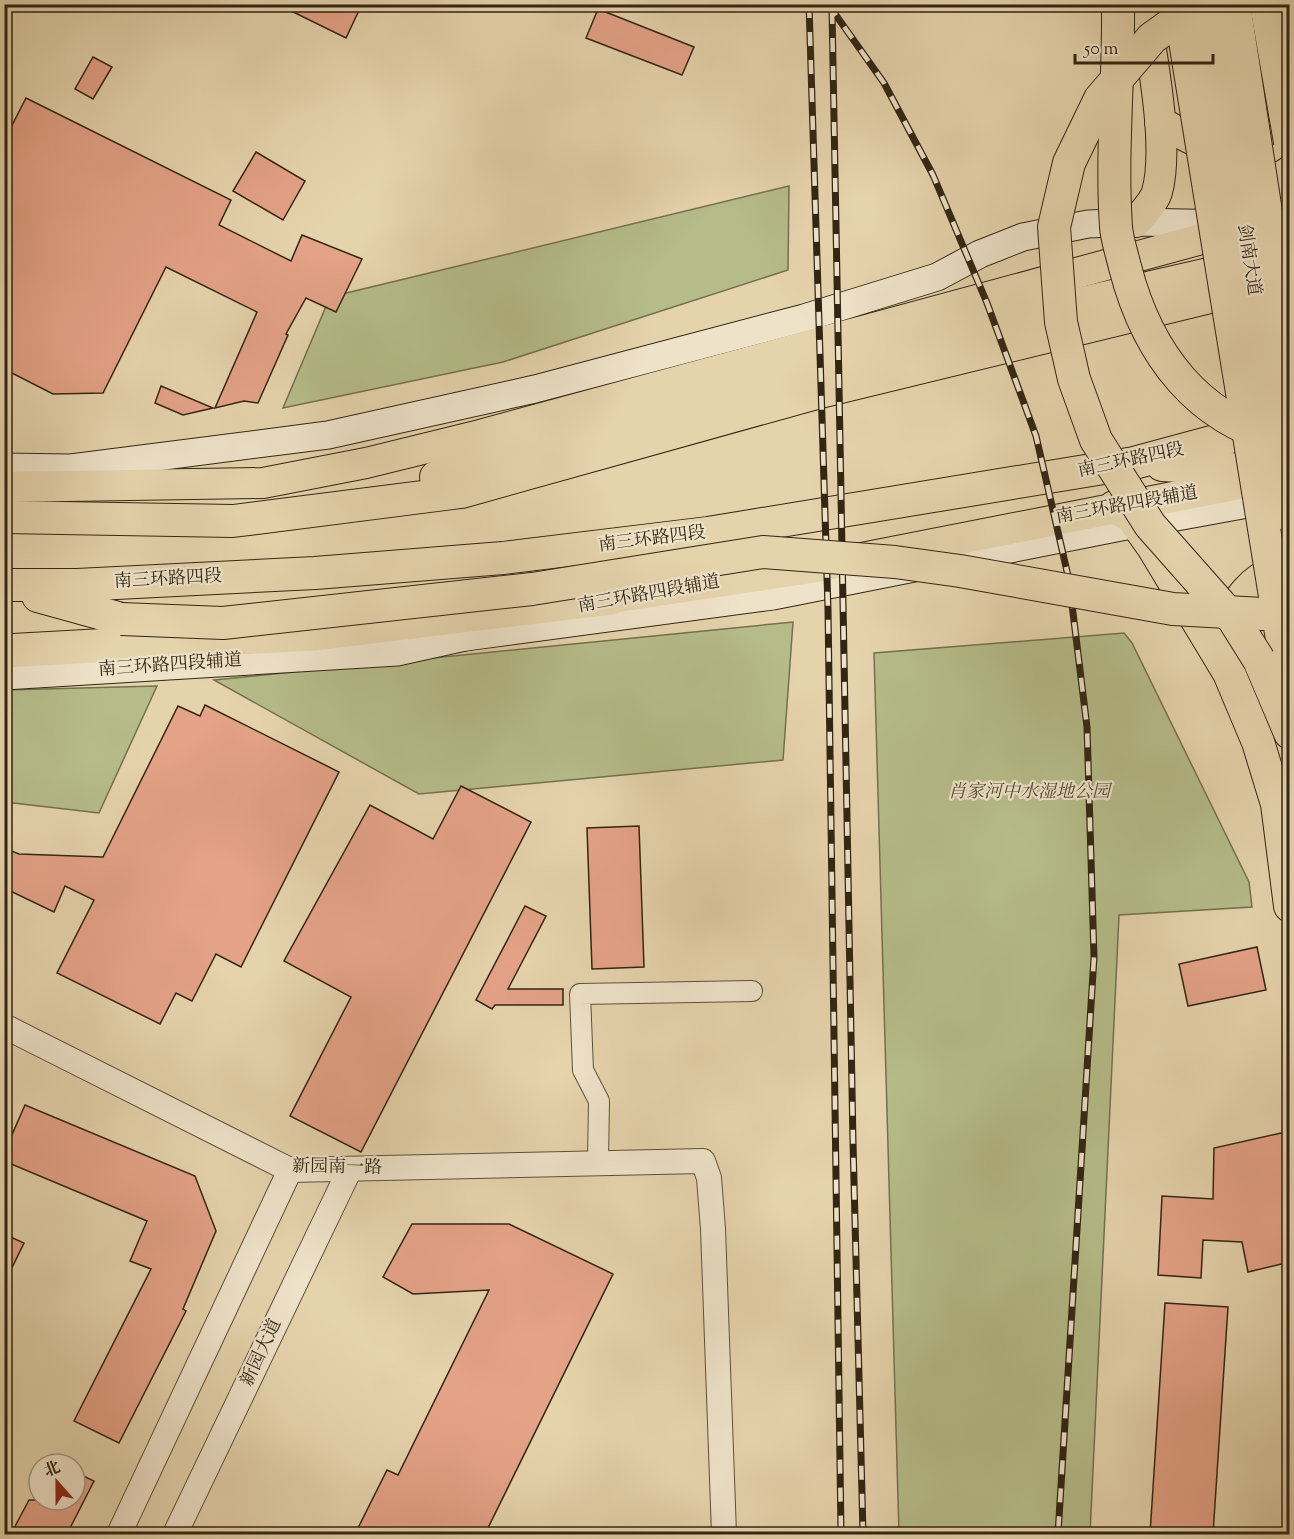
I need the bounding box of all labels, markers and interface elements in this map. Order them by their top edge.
scale bar [1075,27,1213,65]
text: 50 m [1083,37,1119,63]
street label: 剑南大道 [1230,222,1266,298]
street label: 南三环路四段 [1075,437,1187,485]
street label: 南三环路四段辅道 [1054,481,1200,531]
street label: 南三环路四段 [597,521,707,559]
street label: 南三环路四段 [113,564,223,596]
street label: 南三环路四段辅道 [576,570,722,620]
street label: 南三环路四段辅道 [97,648,243,684]
park label: 肖家河中水湿地公园 [948,780,1113,806]
street label: 新园南一路 [292,1154,382,1182]
street label: 新园大道 [235,1315,289,1391]
north arrow [27,1452,87,1512]
text: 北 [41,1457,64,1484]

